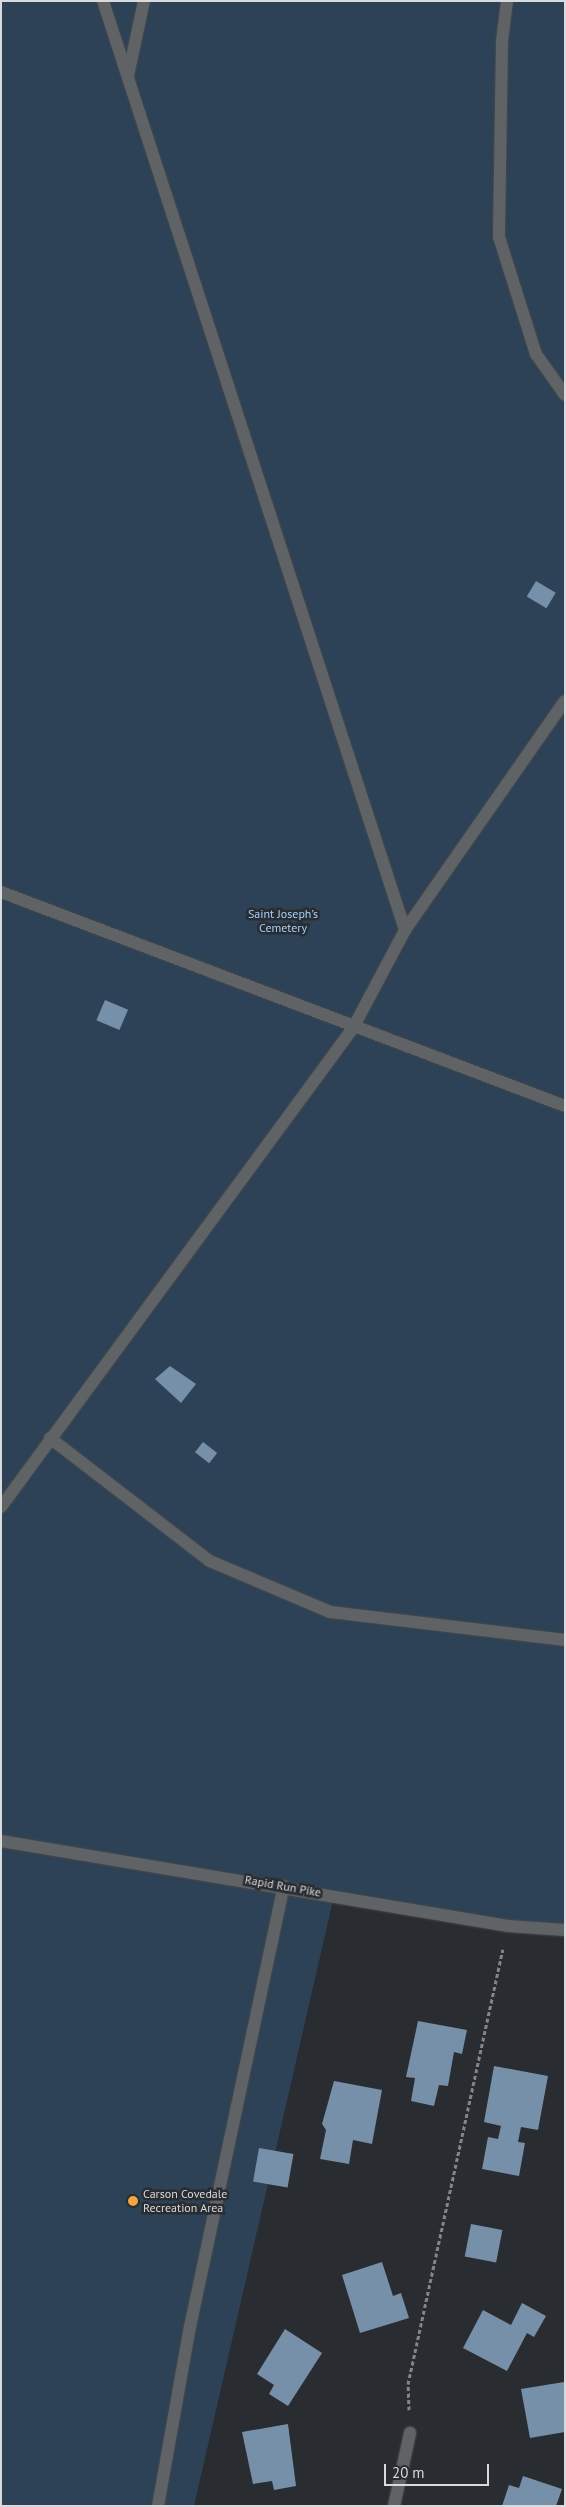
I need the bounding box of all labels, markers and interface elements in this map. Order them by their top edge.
park label: Saint Joseph’s Cemetery [248,907,318,935]
street label: Rapid Run Pike [244,1872,322,1900]
place label: Carson Covedale Recreation Area [143,2187,227,2215]
marker: Carson Covedale Recreation Area [127,2195,139,2207]
scale bar [386,2454,491,2486]
text: 20 m [392,2463,425,2482]

